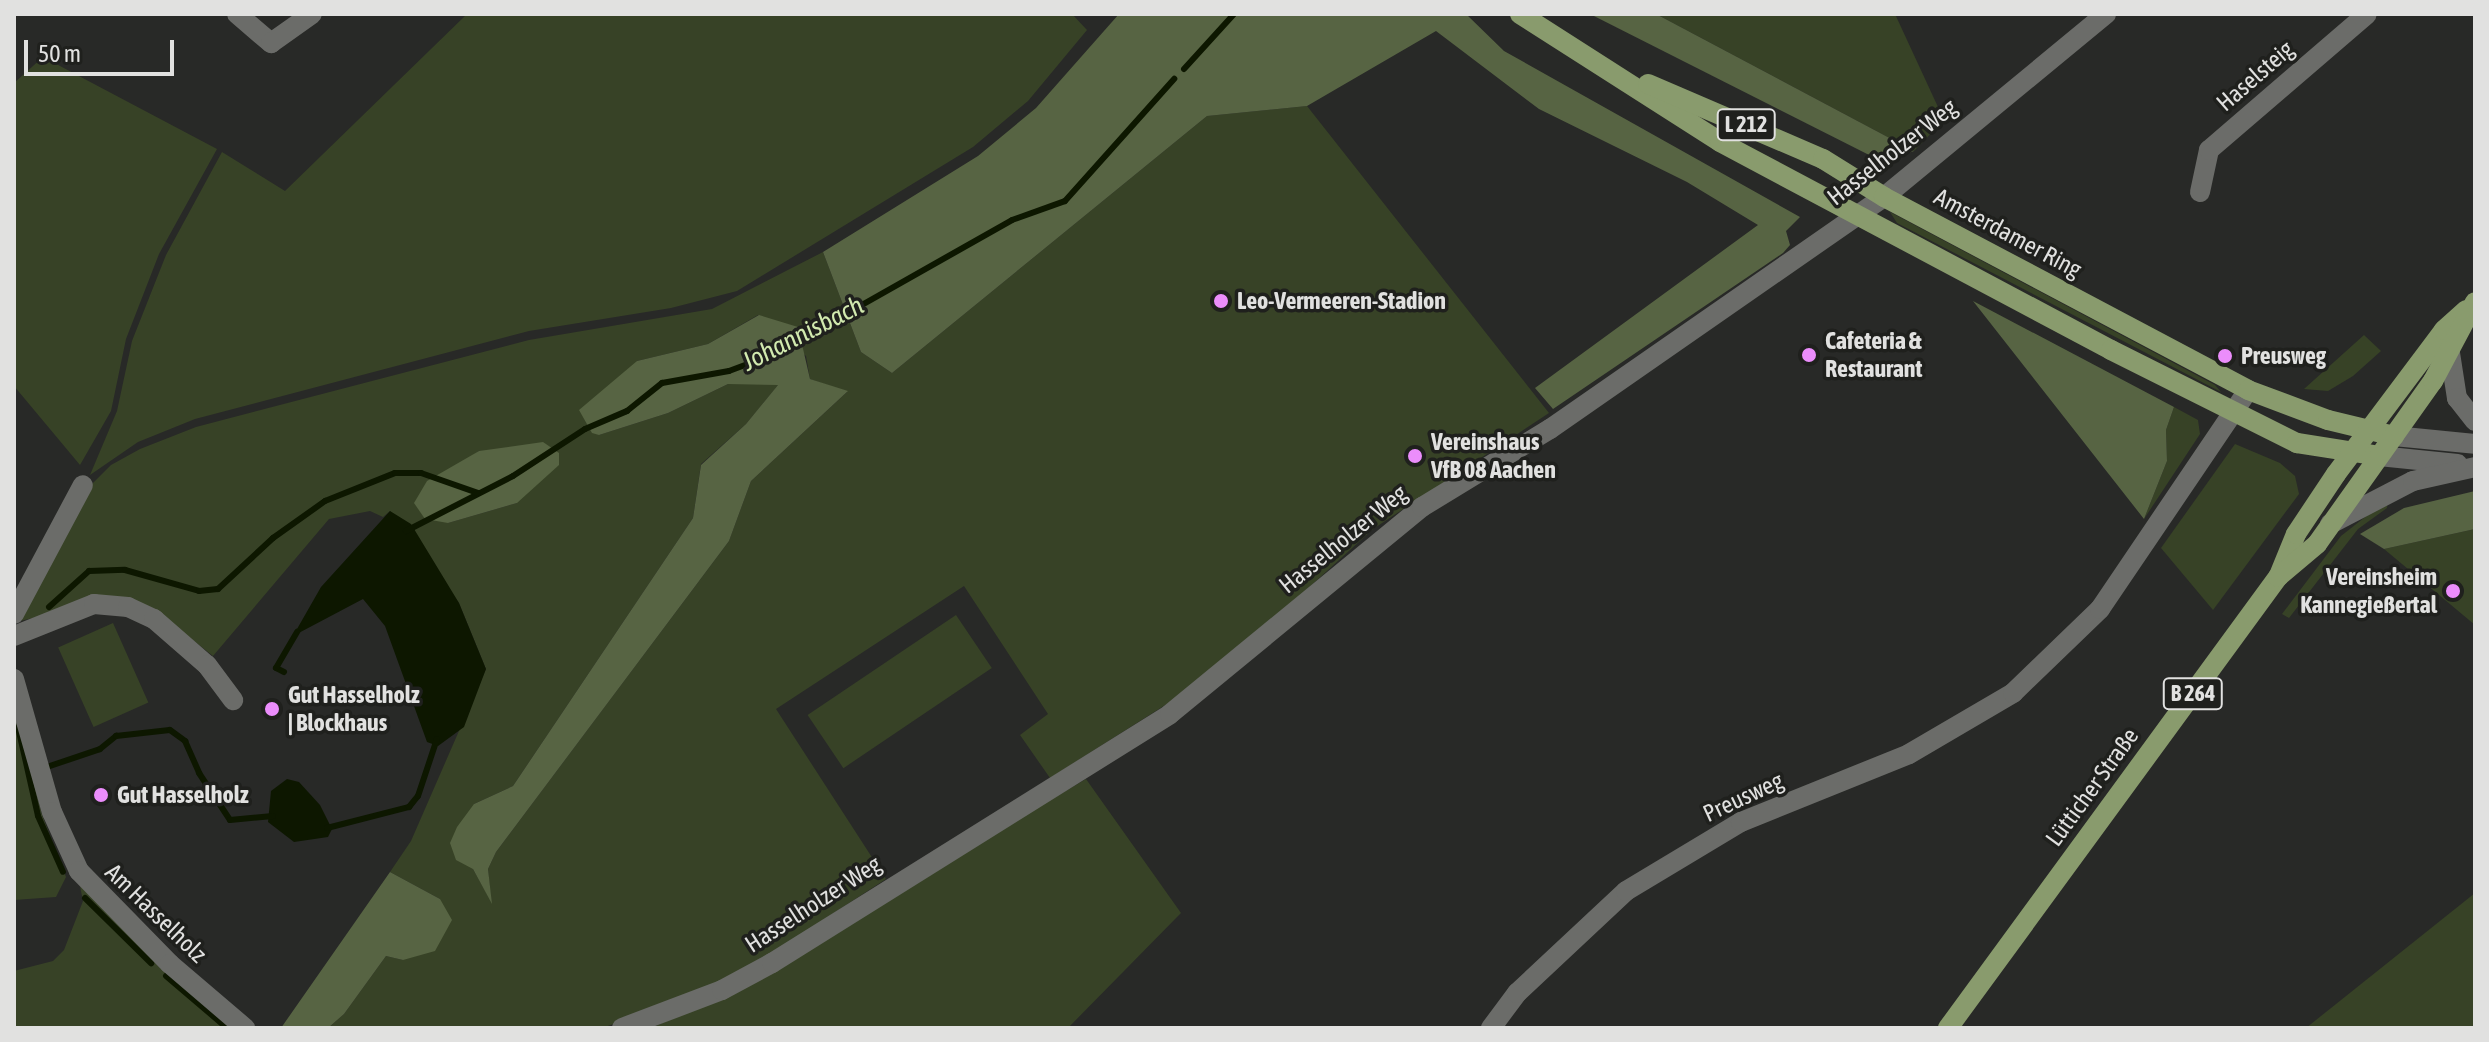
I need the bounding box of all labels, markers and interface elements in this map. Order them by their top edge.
scale bar [28,24,178,74]
street label: Haselsteig [2211,35,2299,117]
text: 50 m [38,40,81,67]
street label: Hasselholzer Weg [1822,93,1962,211]
road number: L 212 [1716,107,1776,143]
street label: Amsterdamer Ring [1929,182,2087,284]
place label: Leo-Vermeeren-Stadion [1237,287,1446,315]
water label: Johannisbach [737,290,869,378]
marker: Leo-Vermeeren-Stadion [1212,292,1230,310]
place label: Cafeteria & Restaurant [1825,327,1922,383]
place label: Preusweg [2241,342,2326,370]
marker: Cafeteria & Restaurant [1800,346,1818,364]
marker: Preusweg [2216,347,2234,365]
place label: Vereinshaus VfB 08 Aachen [1431,428,1556,484]
marker: Vereinshaus VfB 08 Aachen [1406,447,1424,465]
street label: Hasselholzer Weg [1273,479,1413,599]
place label: Vereinsheim Kannegießertal [2300,563,2437,619]
marker: Vereinsheim Kannegießertal [2444,582,2462,600]
road number: B 264 [2161,676,2225,712]
place label: Gut Hasselholz | Blockhaus [288,681,420,737]
marker: Gut Hasselholz | Blockhaus [263,700,281,718]
street label: Lütticher Straße [2040,722,2144,852]
street label: Preusweg [1698,766,1788,828]
place label: Gut Hasselholz [117,781,249,809]
marker: Gut Hasselholz [92,786,110,804]
street label: Hasselholzer Weg [740,849,886,959]
street label: Am Hasselholz [99,858,213,968]

